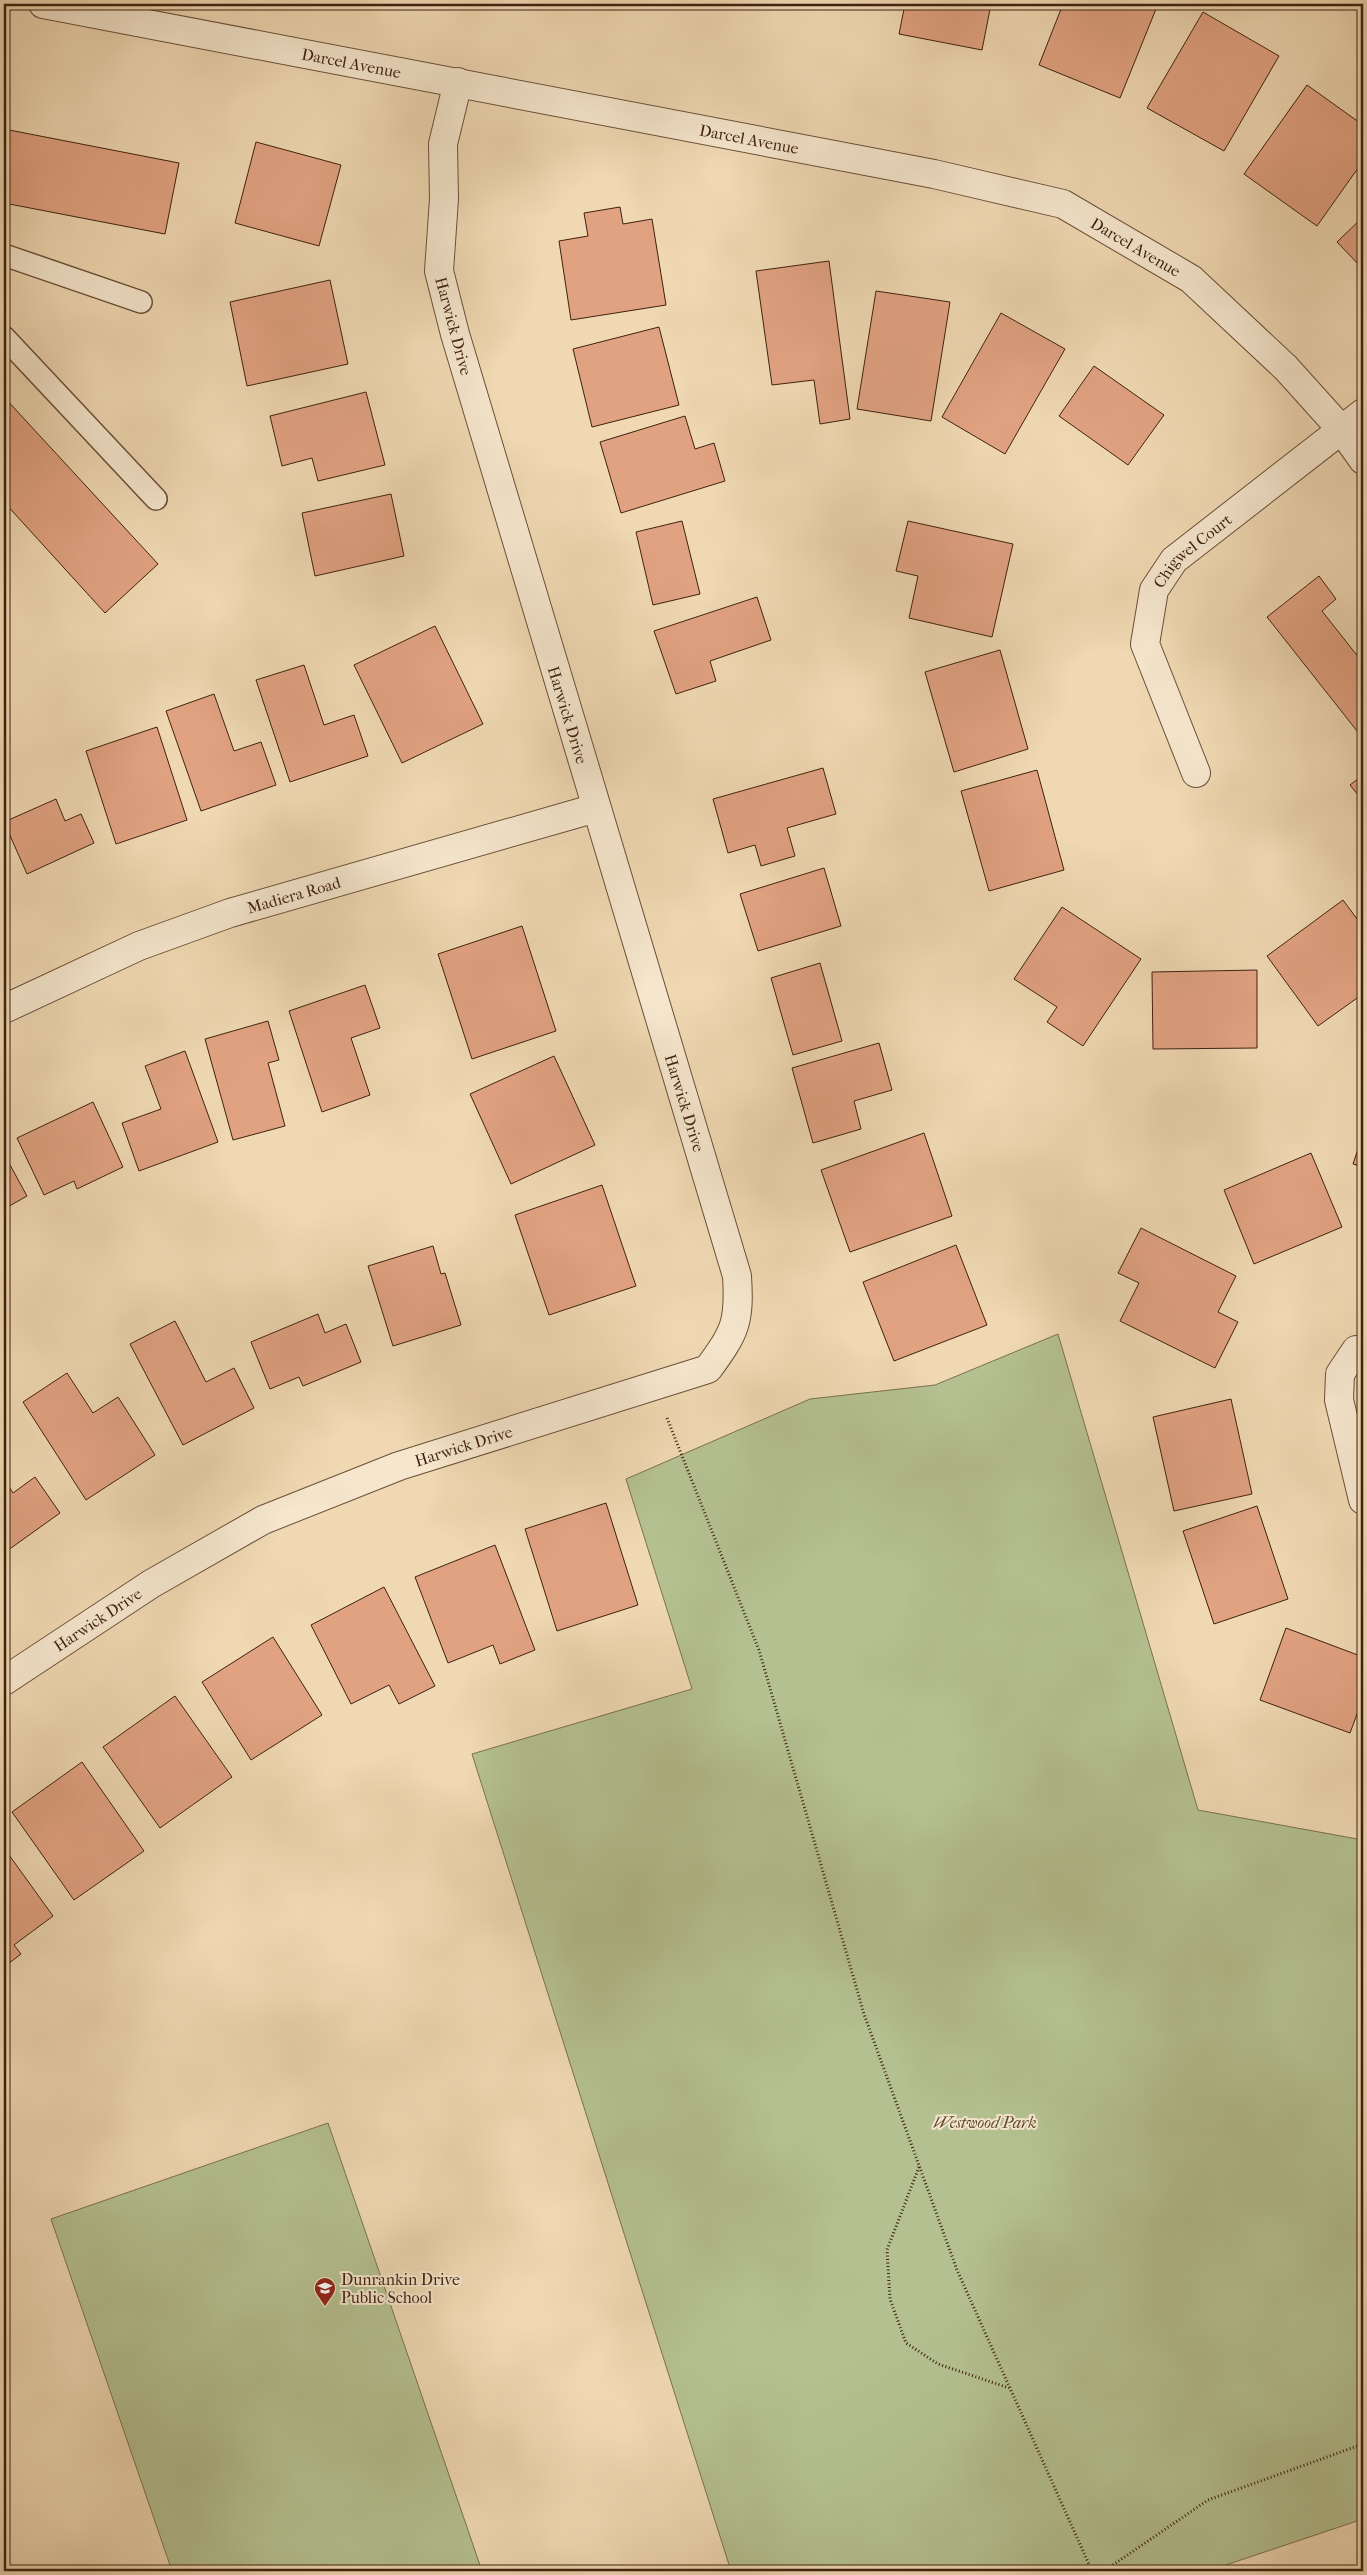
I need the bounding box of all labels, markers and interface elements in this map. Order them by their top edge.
street label: Darcel Avenue [300,45,403,82]
street label: Darcel Avenue [698,120,801,158]
street label: Darcel Avenue [1087,213,1184,281]
street label: Harwick Drive [431,275,476,378]
street label: Chigwel Court [1149,510,1236,591]
street label: Harwick Drive [544,664,591,766]
street label: Madiera Road [245,873,343,918]
street label: Harwick Drive [661,1052,708,1154]
street label: Harwick Drive [412,1422,515,1470]
street label: Harwick Drive [50,1584,145,1656]
park label: Westwood Park [933,2113,1037,2132]
place label: Dunrankin Drive Public School [341,2270,460,2307]
school or university icon: Dunrankin Drive Public School [313,2276,337,2307]

